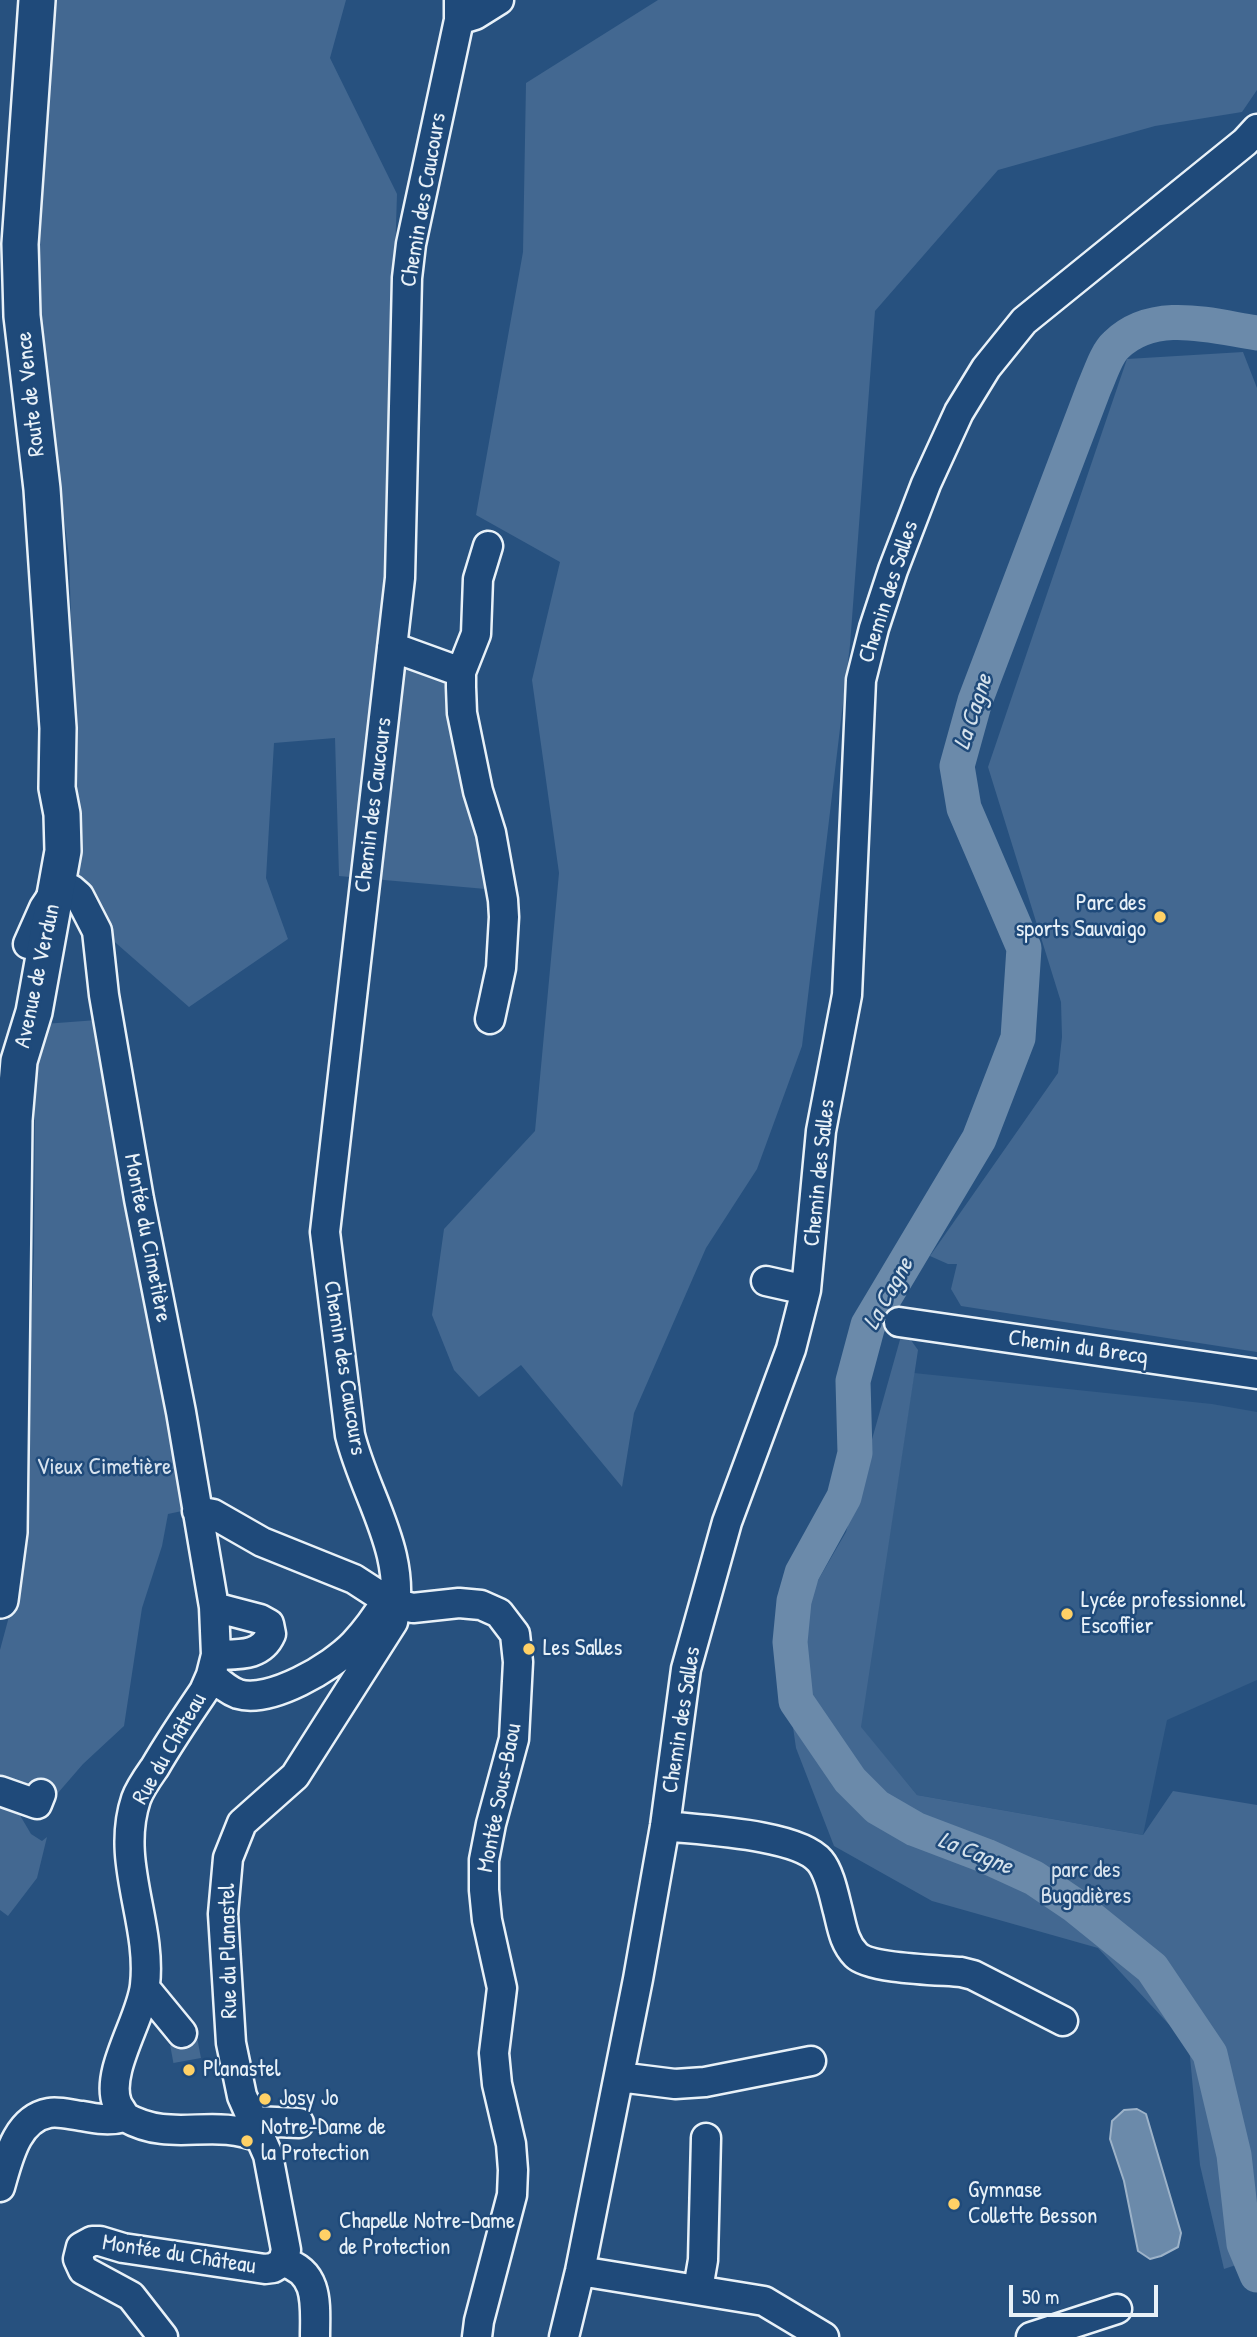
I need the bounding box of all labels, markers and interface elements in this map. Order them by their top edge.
street label: Chemin des Caucours [395,111,453,289]
street label: Route de Vence [11,330,51,458]
street label: Chemin des Salles [853,518,925,666]
water label: La Cagne [948,671,1000,753]
street label: Chemin des Caucours [350,716,398,894]
place label: Parc des sports Sauvaigo [1015,890,1146,944]
street label: Avenue de Verdun [9,901,67,1051]
marker: Parc des sports Sauvaigo [1152,909,1168,925]
street label: Chemin des Salles [799,1098,841,1248]
street label: Montée du Cimetière [117,1151,177,1325]
water label: La Cagne [858,1253,920,1335]
street label: Chemin des Caucours [317,1279,371,1457]
street label: Chemin du Brecq [1006,1325,1150,1371]
park label: Vieux Cimetière [37,1454,171,1482]
place label: Lycée professionnel Escoffier [1081,1587,1245,1641]
marker: Lycée professionnel Escoffier [1059,1606,1075,1622]
place label: Les Salles [543,1635,622,1663]
marker: Les Salles [521,1641,537,1657]
street label: Chemin des Salles [657,1645,707,1795]
street label: Rue du Château [127,1688,213,1810]
street label: Montée Sous-Baou [472,1721,528,1875]
water label: La Cagne [934,1826,1016,1882]
park label: parc des Bugadières [1041,1857,1131,1911]
street label: Rue du Planastel [214,1883,244,2019]
place label: Planastel [203,2056,281,2084]
marker: Planastel [181,2062,197,2078]
place label: Josy Jo [279,2085,338,2113]
marker: Josy Jo [257,2091,273,2107]
place label: Notre-Dame de la Protection [261,2114,386,2168]
marker: Notre-Dame de la Protection [239,2133,255,2149]
place label: Gymnase Collette Besson [968,2177,1097,2231]
marker: Gymnase Collette Besson [946,2196,962,2212]
place label: Chapelle Notre-Dame de Protection [339,2208,515,2262]
marker: Chapelle Notre-Dame de Protection [317,2227,333,2243]
street label: Montée du Château [100,2229,258,2281]
scale bar [1012,2270,1161,2314]
text: 50 m [1022,2282,1059,2311]

